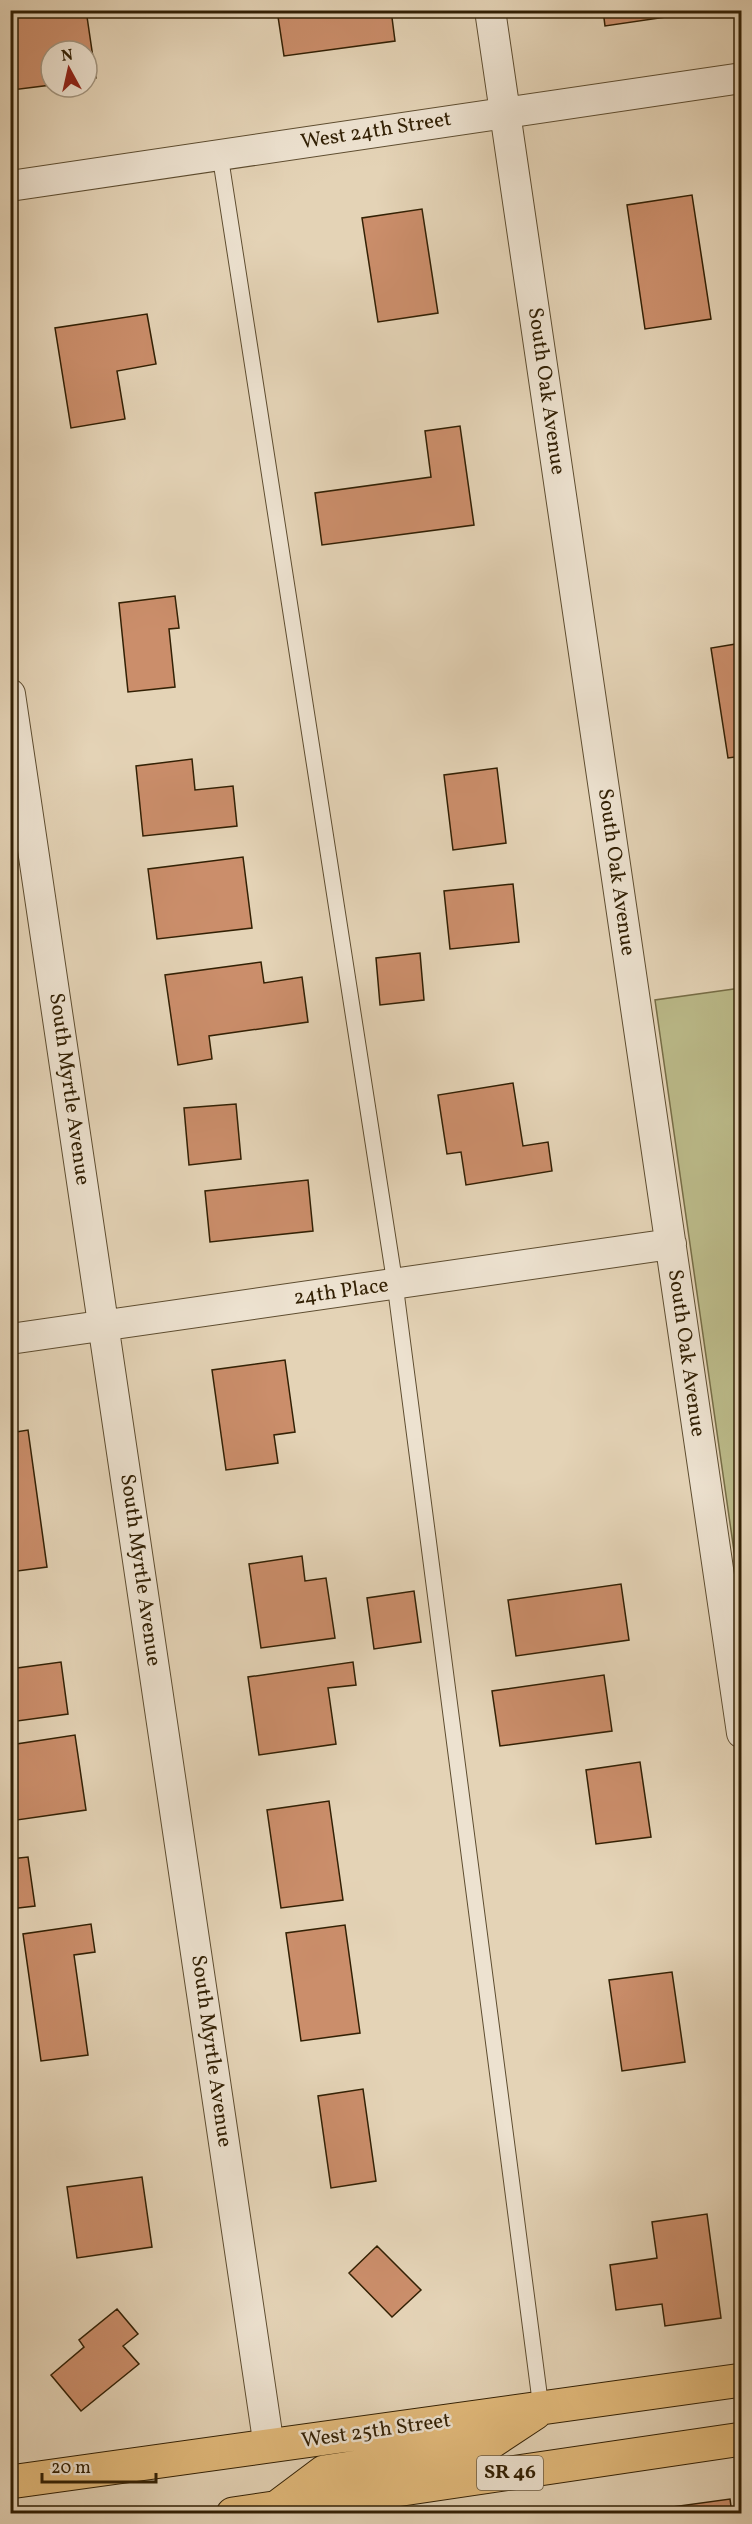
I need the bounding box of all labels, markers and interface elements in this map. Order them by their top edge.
north arrow [39,39,99,99]
text: N [60,44,75,68]
street label: West 24th Street [299,105,453,157]
street label: South Oak Avenue [520,305,572,477]
street label: South Oak Avenue [590,786,642,958]
street label: South Myrtle Avenue [41,991,97,1187]
street label: South Oak Avenue [660,1267,712,1439]
street label: 24th Place [292,1271,390,1313]
street label: South Myrtle Avenue [112,1472,168,1668]
street label: South Myrtle Avenue [183,1953,239,2149]
street label: West 25th Street [300,2406,452,2456]
scale bar [42,2446,156,2484]
text: 20 m [51,2456,91,2481]
road number: SR 46 [477,2456,543,2490]

